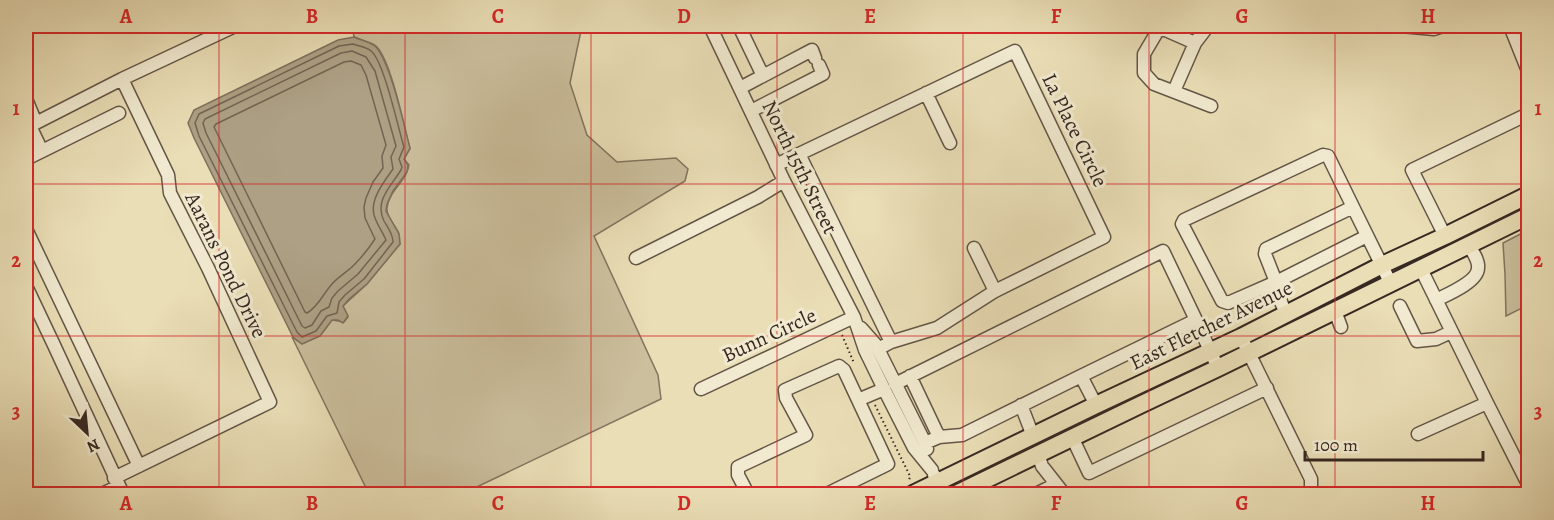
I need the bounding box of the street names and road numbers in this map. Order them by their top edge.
street label: La Place Circle [1035,69,1115,191]
street label: North 15th Street [755,95,845,239]
street label: Aarans Pond Drive [178,187,273,343]
street label: East Fletcher Avenue [1125,273,1297,377]
street label: Bunn Circle [717,301,821,369]

